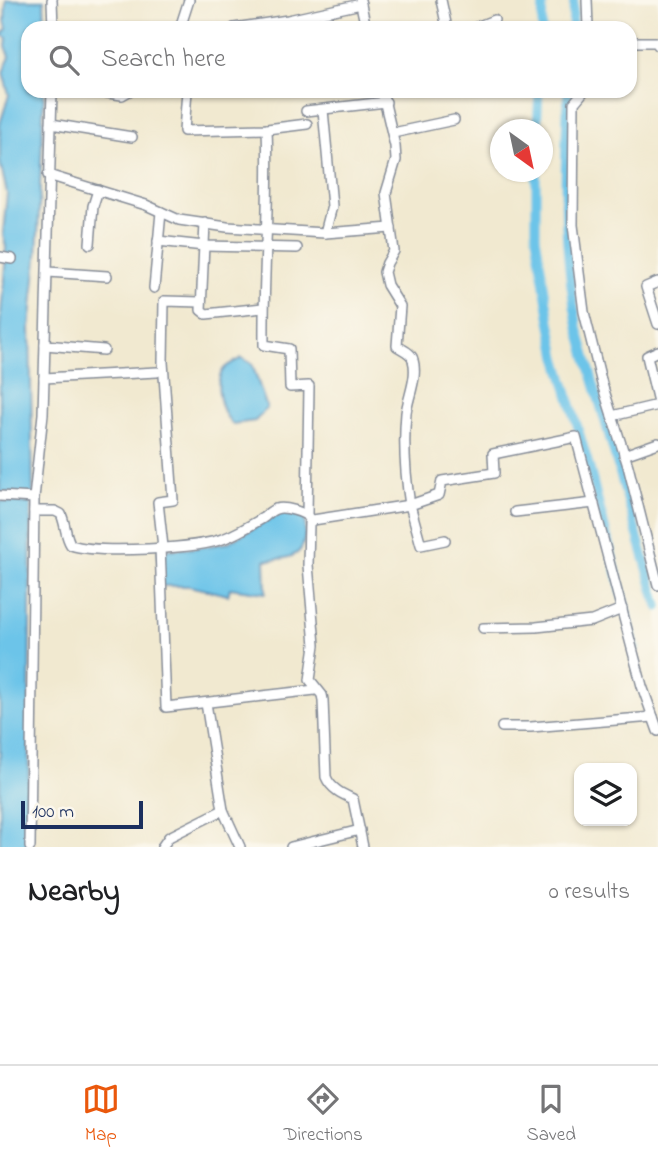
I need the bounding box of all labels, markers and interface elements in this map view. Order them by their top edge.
search box [21,21,637,98]
icon: search [45,41,83,79]
text: Search here [101,41,226,79]
north arrow [490,119,553,182]
map controls [574,763,637,826]
button: layers [574,763,637,826]
scale bar [21,798,144,830]
text: 100 m [32,799,74,826]
text: Nearby [28,871,120,915]
text: 0 results [549,876,630,909]
tab: Map [82,1080,120,1149]
tab: Directions [284,1080,363,1149]
tab: Saved [527,1080,576,1149]

